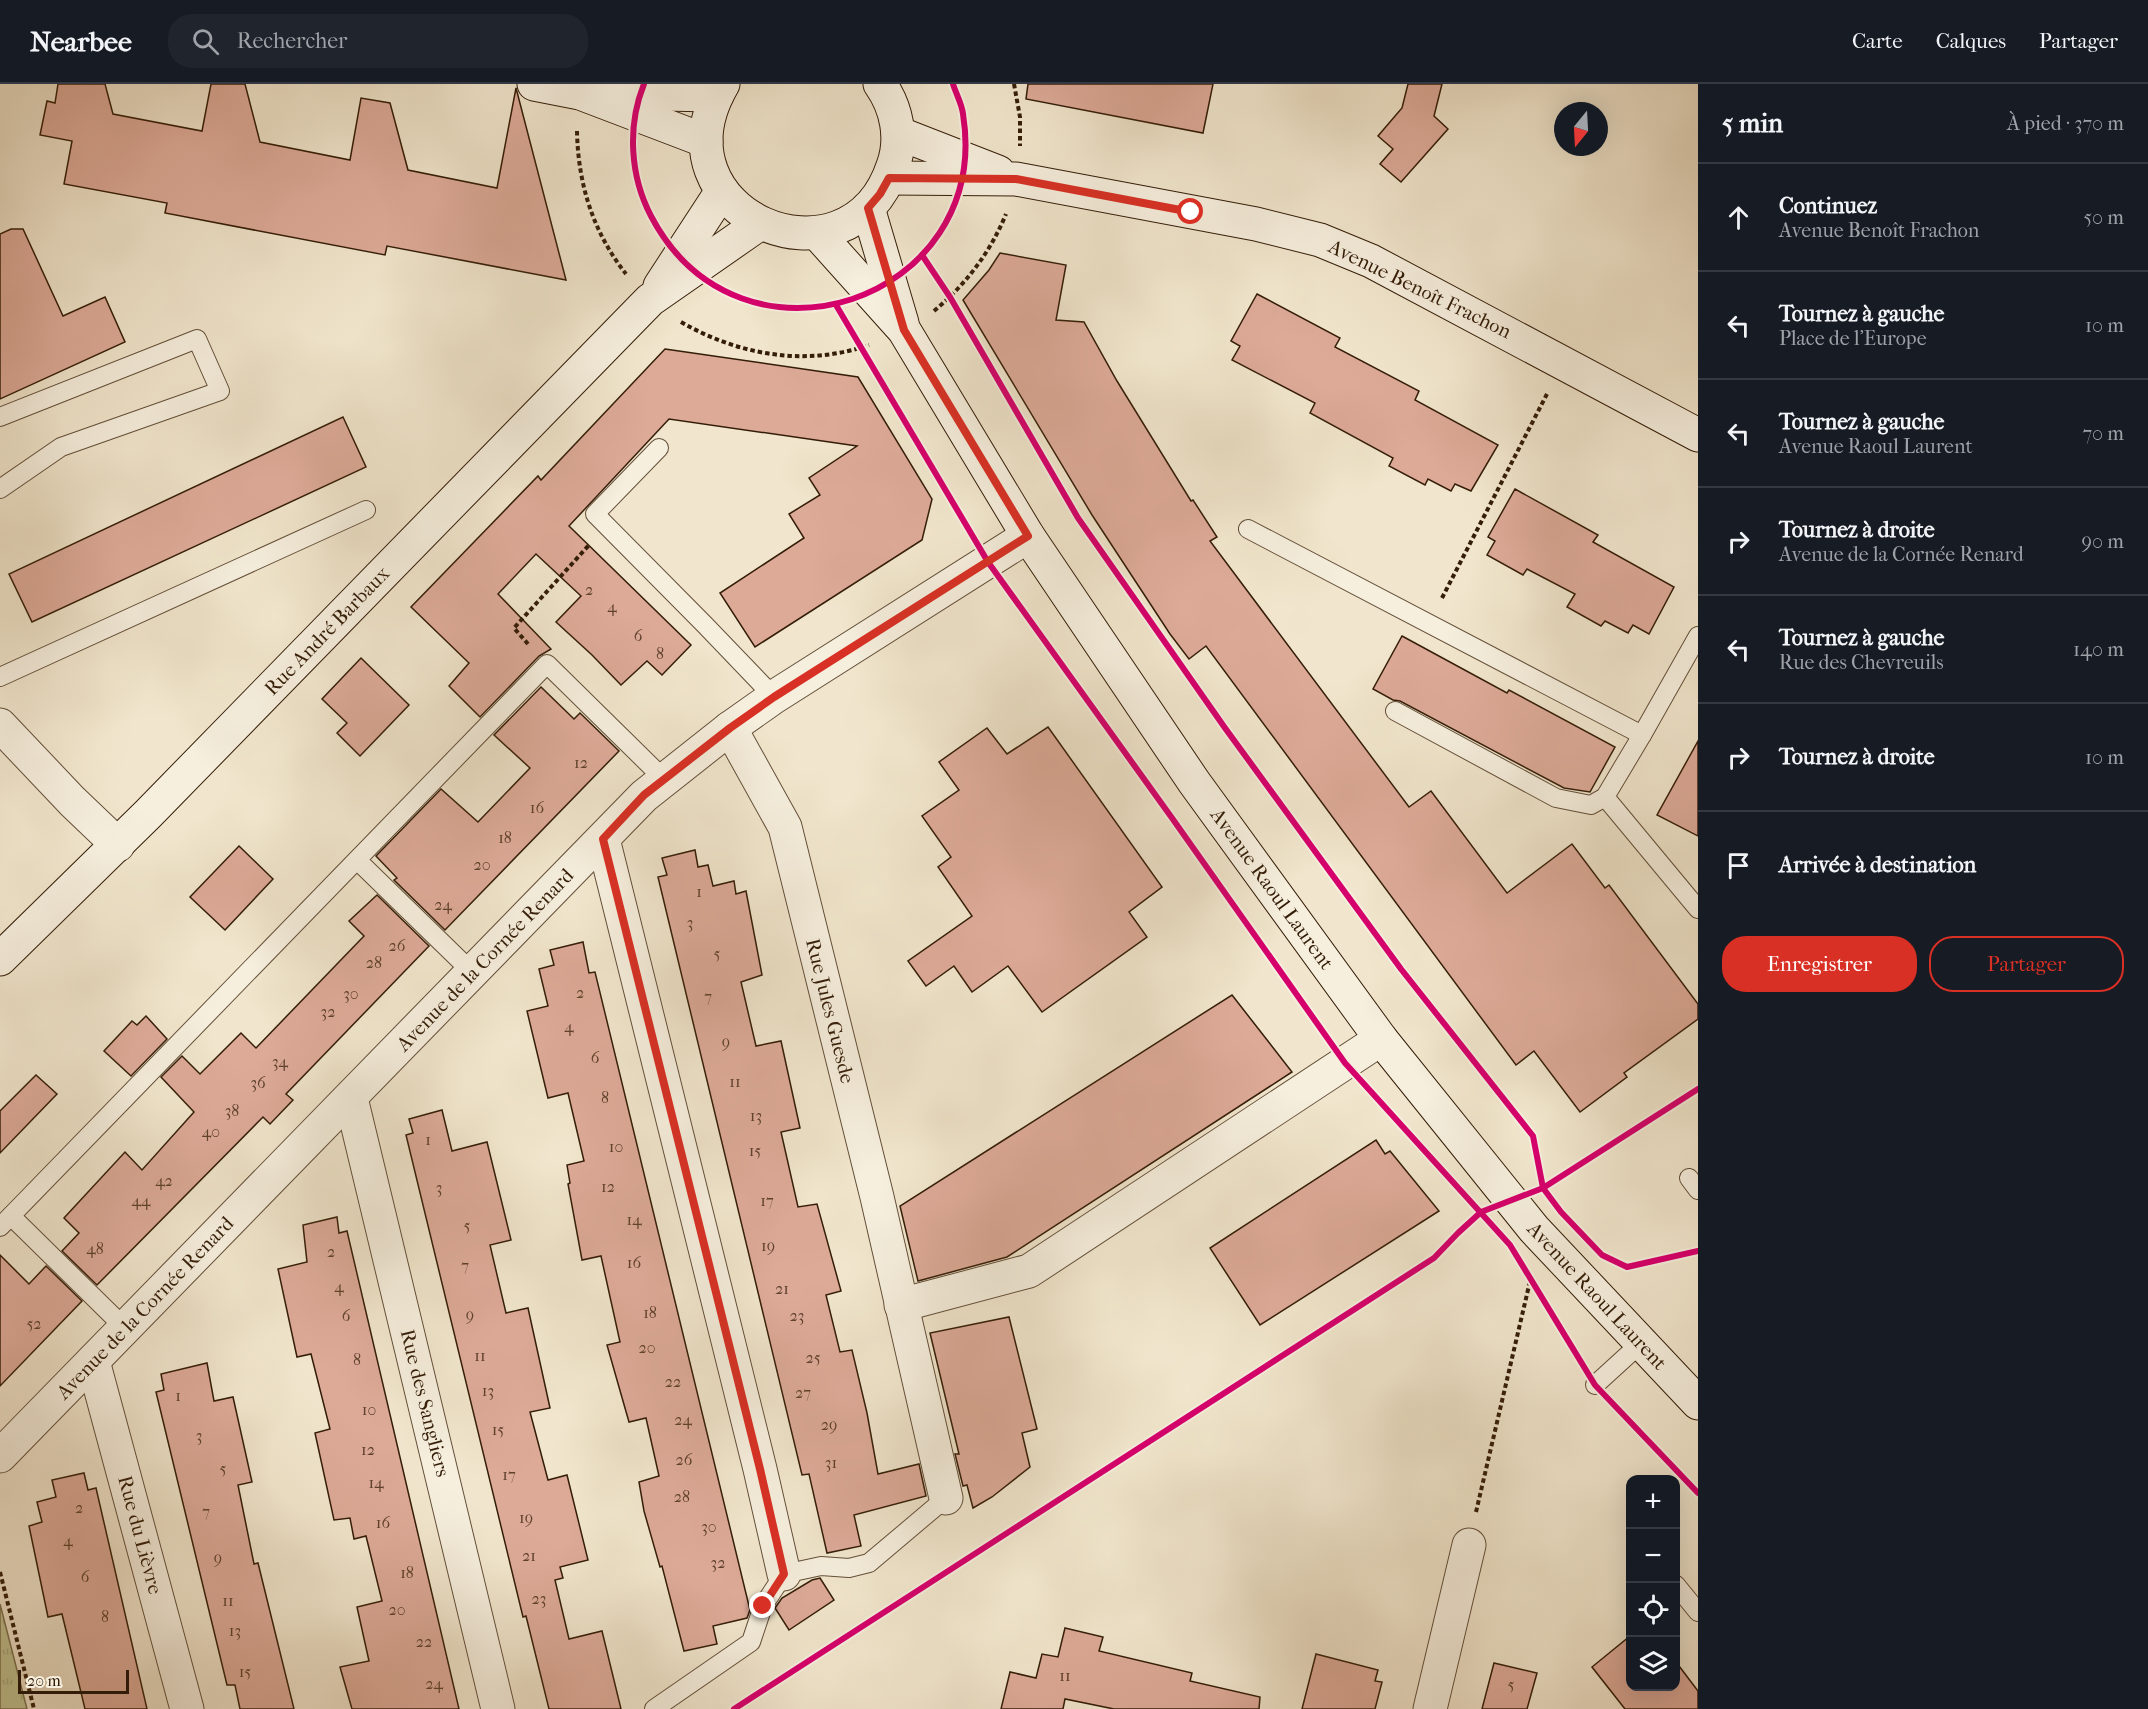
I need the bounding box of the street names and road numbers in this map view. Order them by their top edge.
street label: Avenue Benoît Frachon [1324,234,1515,343]
street label: Rue André Barbaux [260,562,395,700]
street label: Avenue Raoul Laurent [1205,803,1338,974]
street label: Avenue de la Cornée Renard [391,863,579,1057]
street label: Rue Jules Guesde [801,936,859,1086]
street label: Avenue de la Cornée Renard [51,1211,239,1405]
street label: Avenue Raoul Laurent [1522,1217,1671,1375]
street label: Rue des Sangliers [396,1327,454,1479]
street label: Rue du Lièvre [113,1473,167,1597]

